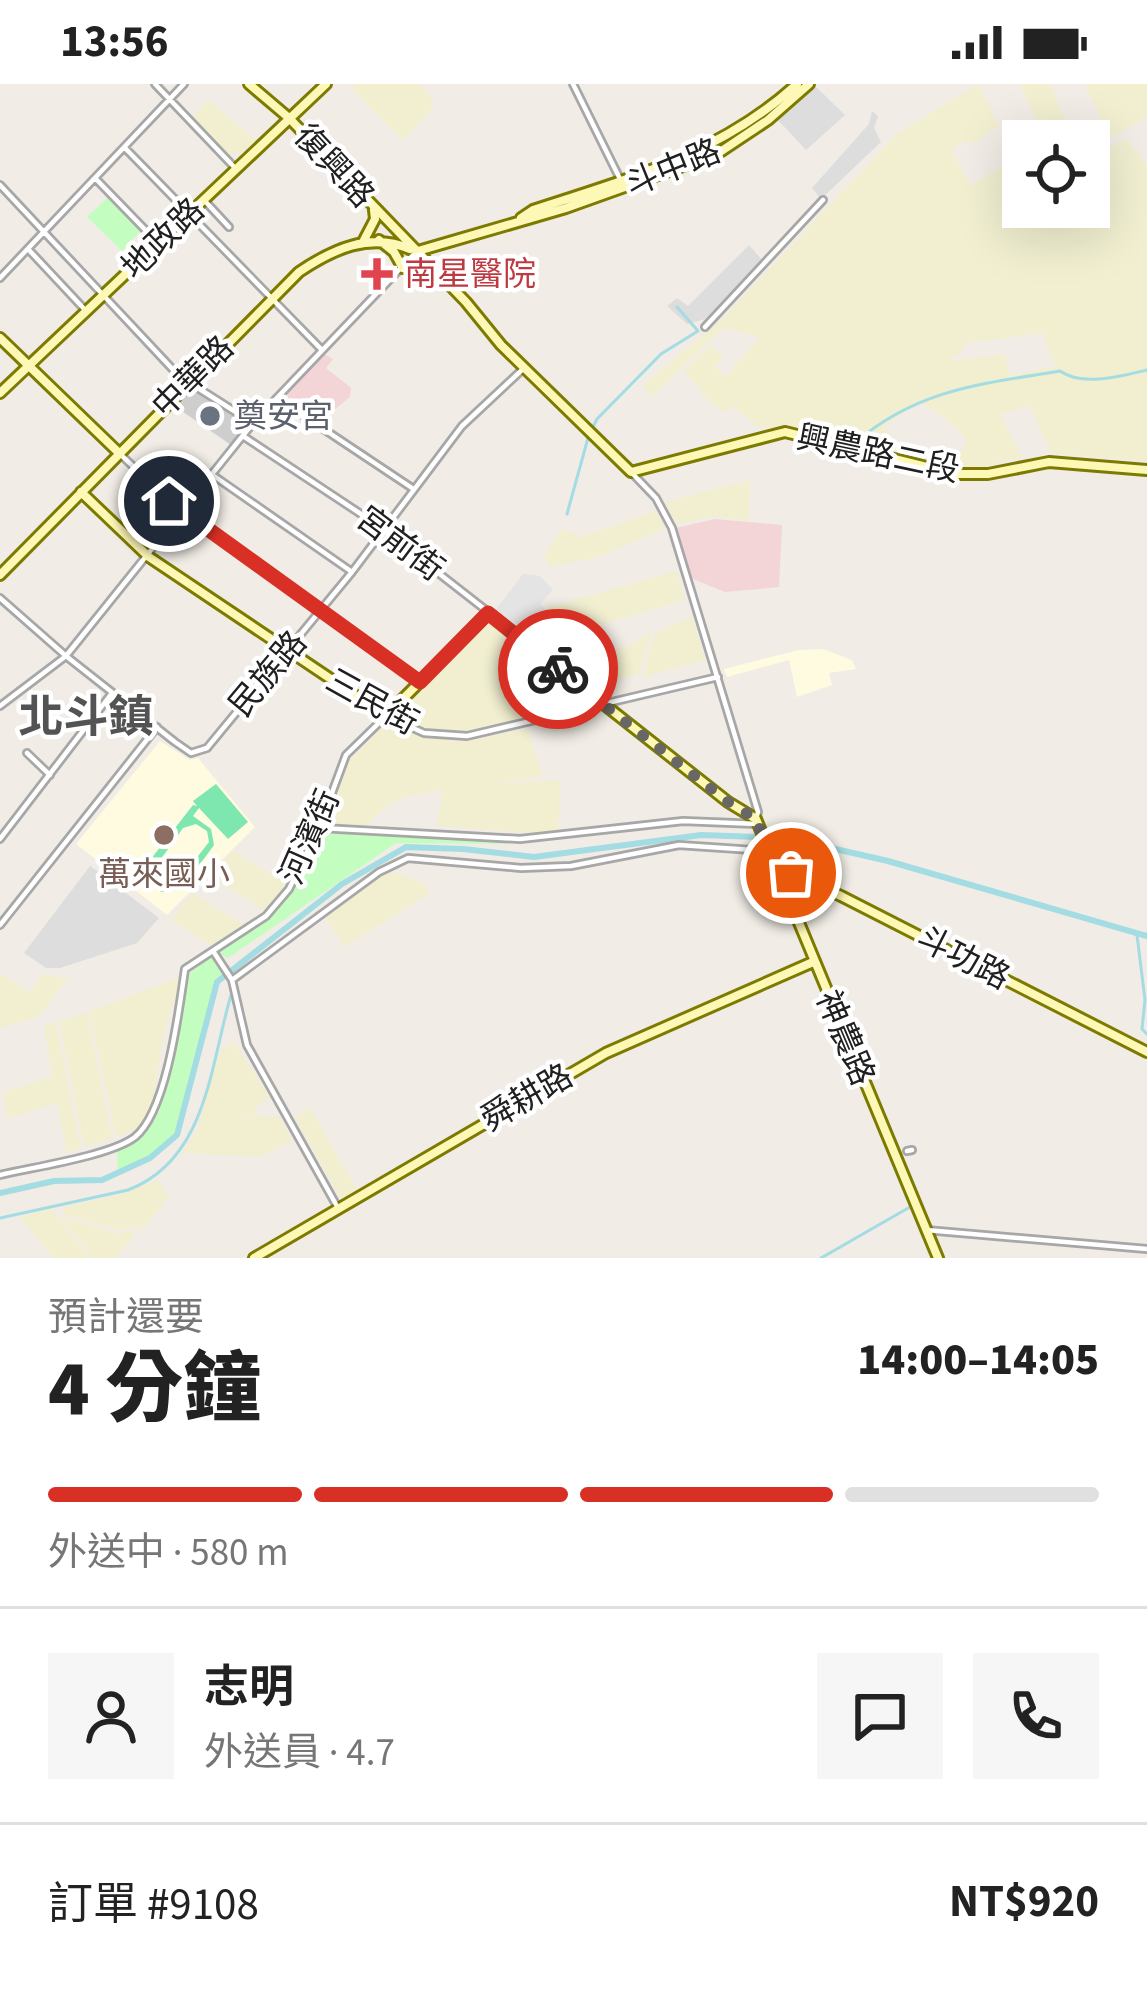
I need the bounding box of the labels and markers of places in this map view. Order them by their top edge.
place label: 南星醫院 [404,251,536,298]
marker: 南星醫院 [361,258,393,290]
place label: 奠安宮 [234,393,333,440]
marker: 奠安宮 [197,403,223,429]
pin [118,450,220,552]
marker: 萬來國小 [151,822,177,848]
pin [740,822,842,924]
place label: 萬來國小 [98,851,230,898]

